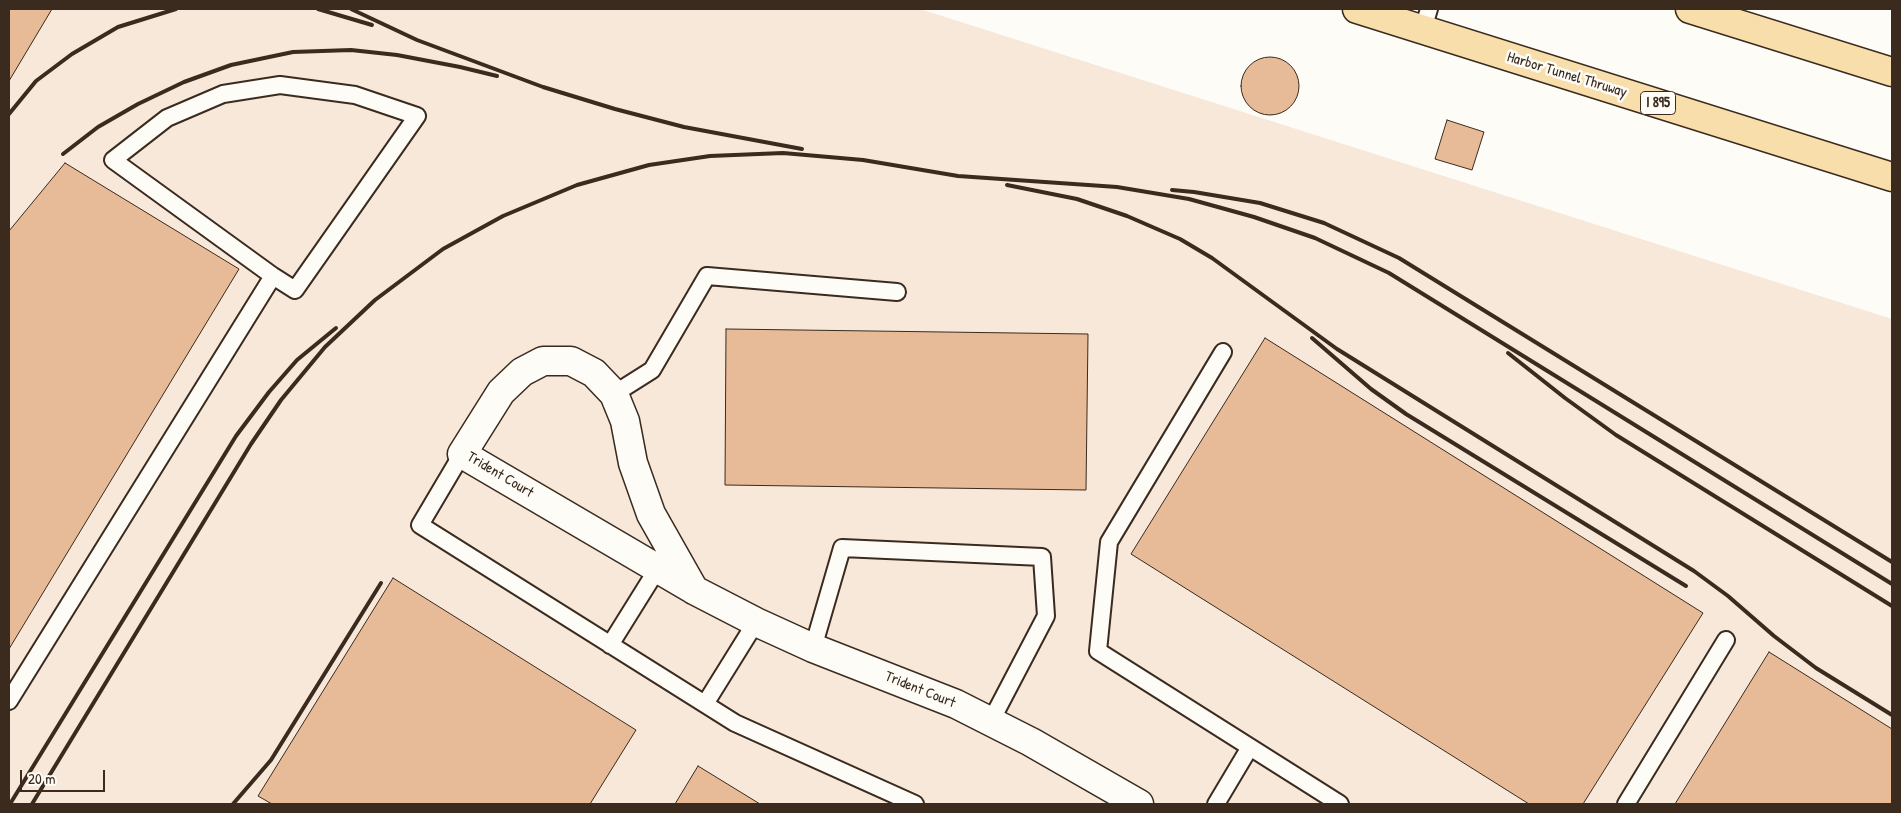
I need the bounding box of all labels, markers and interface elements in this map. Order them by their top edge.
street label: Harbor Tunnel Thruway [1505,48,1629,102]
road number: I 895 [1640,92,1676,115]
street label: Trident Court [463,448,537,502]
street label: Trident Court [882,668,958,712]
scale bar [22,760,108,792]
text: 20 m [28,768,55,789]

